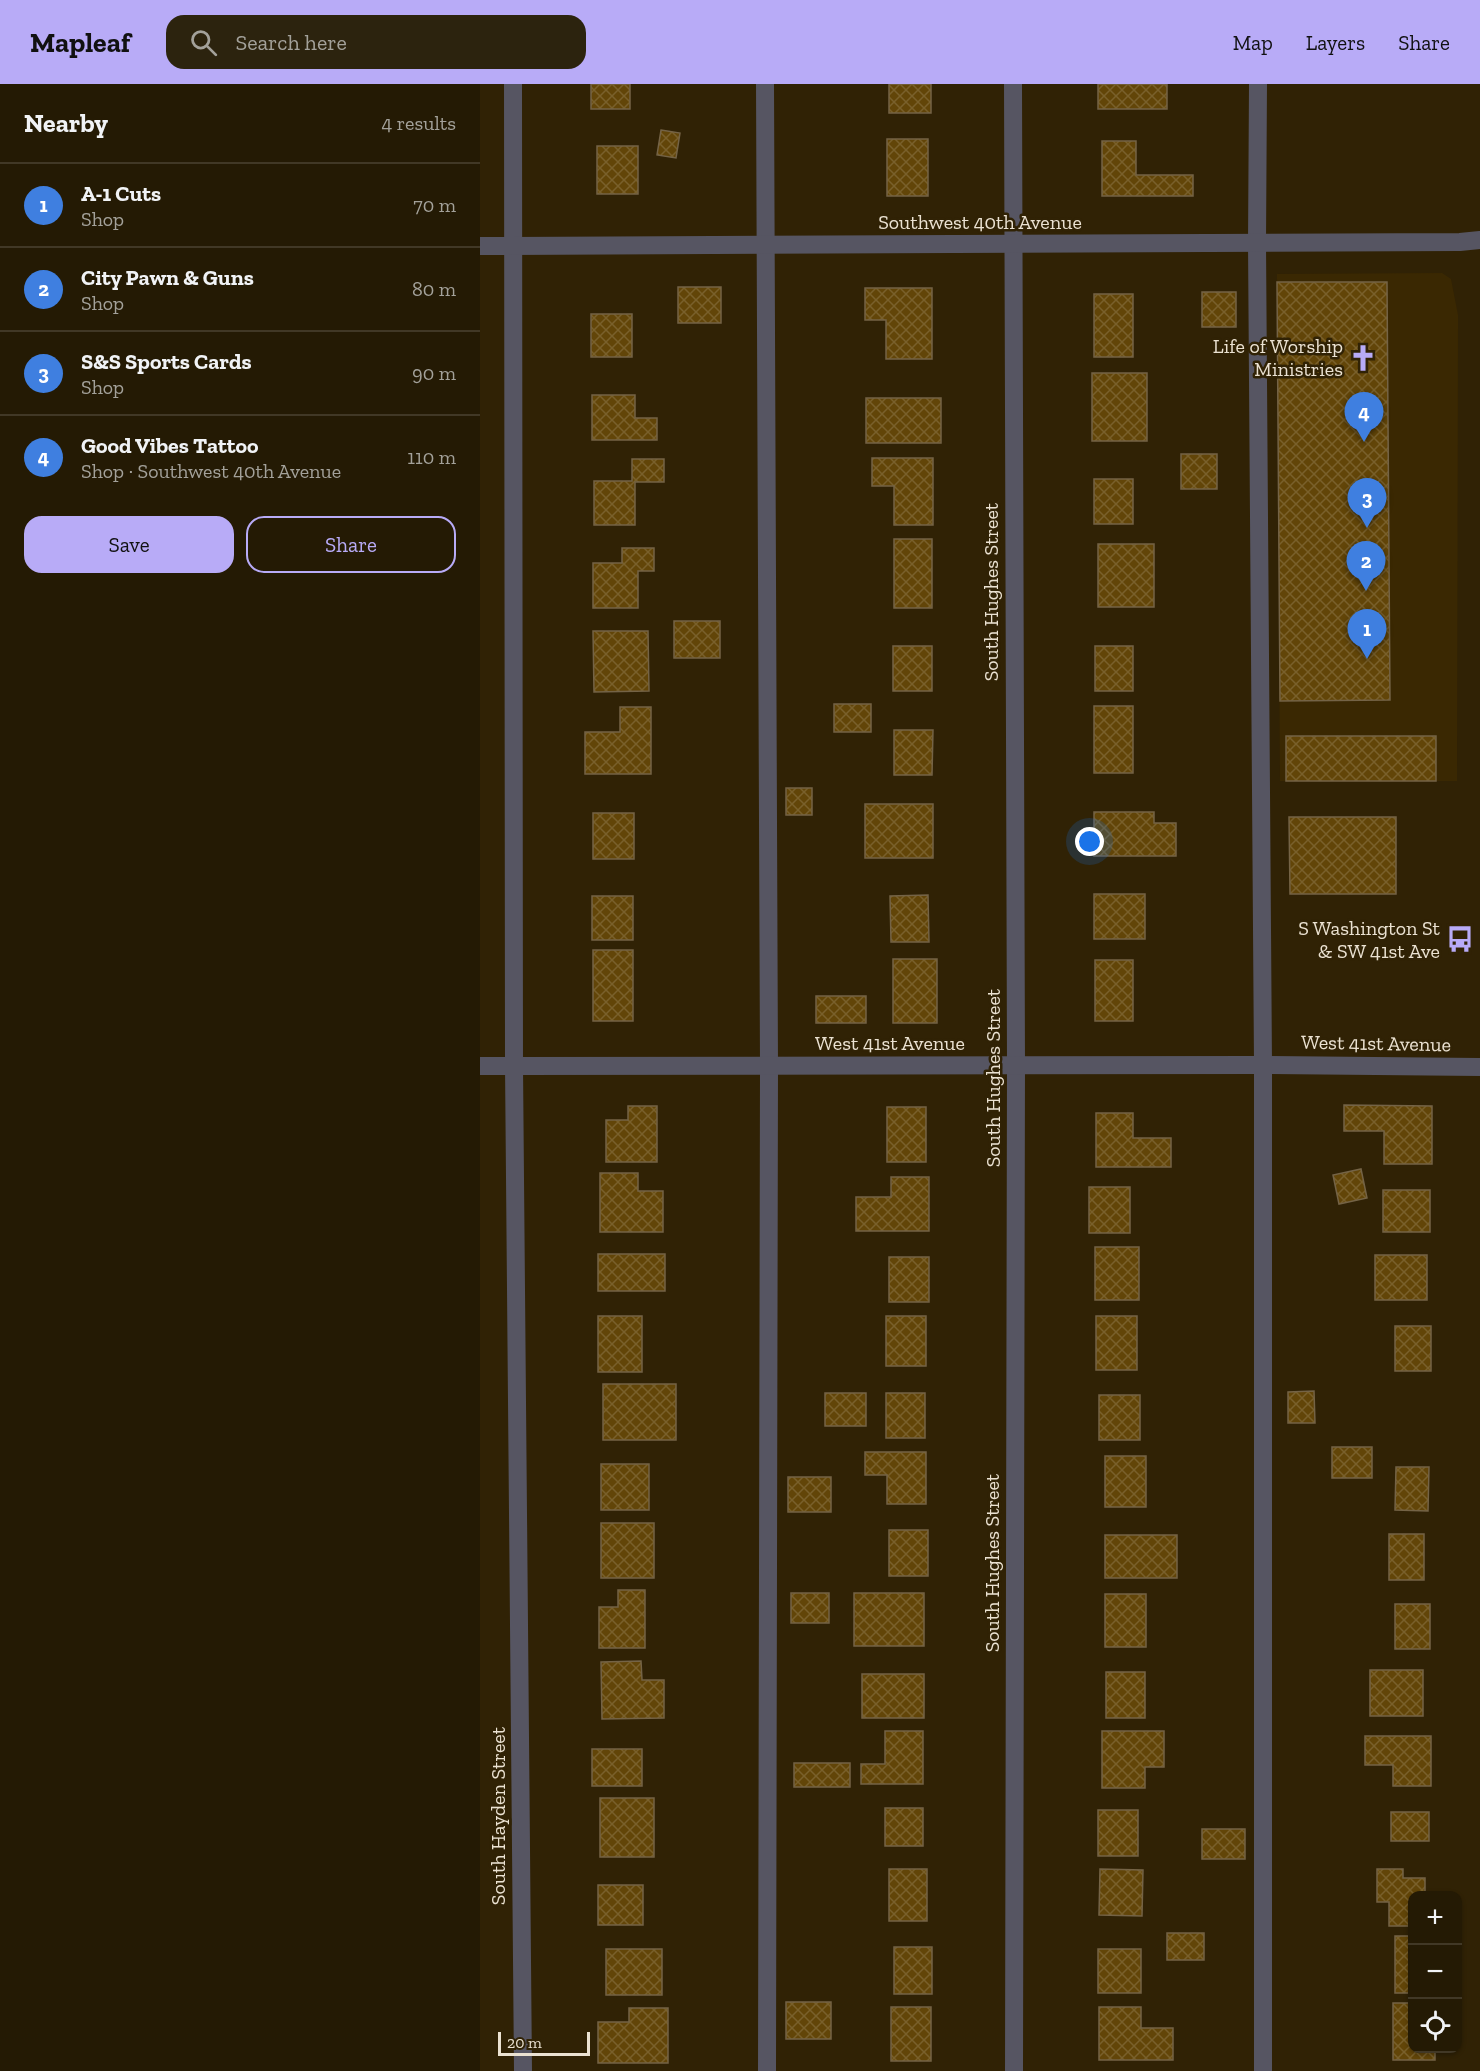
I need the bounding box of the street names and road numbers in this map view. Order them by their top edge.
street label: Southwest 40th Avenue [878,210,1082,234]
street label: South Hughes Street [979,502,1003,681]
street label: South Hughes Street [981,988,1005,1167]
street label: West 41st Avenue [1301,1030,1451,1056]
street label: West 41st Avenue [815,1031,965,1055]
street label: South Hughes Street [980,1473,1004,1652]
street label: South Hayden Street [486,1726,510,1905]

